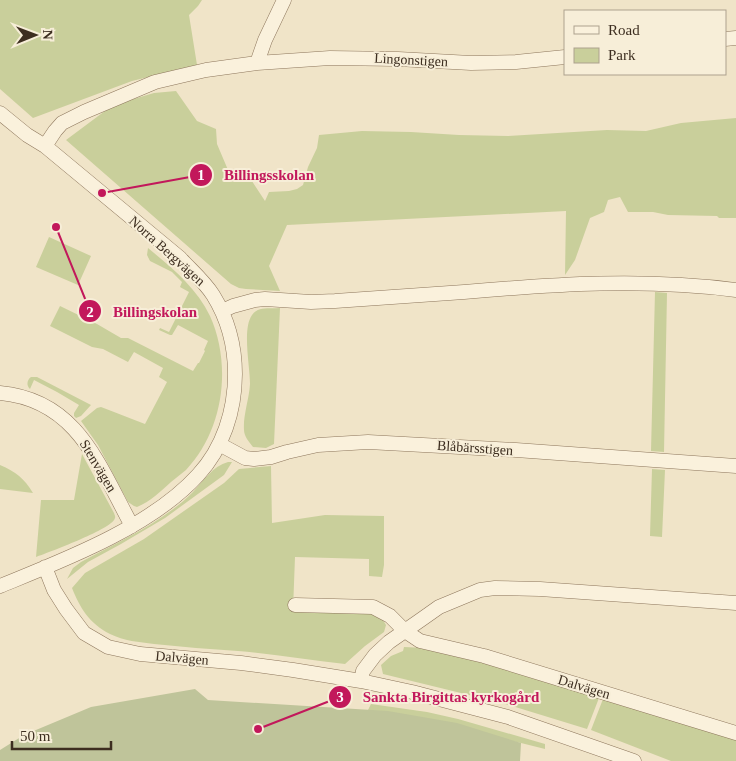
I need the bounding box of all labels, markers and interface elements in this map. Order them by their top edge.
north arrow [10,10,60,60]
legend [564,10,726,75]
text: Road [608,22,640,38]
text: N [40,30,55,40]
text: Park [608,47,636,63]
street label: Lingonstigen [374,51,448,69]
callout: Billingsskolan [189,160,324,190]
text: 1 [197,167,205,183]
text: Billingsskolan [224,167,315,183]
street label: Norra Bergvägen [126,213,208,289]
callout: Billingskolan [78,296,207,326]
text: 2 [86,304,94,320]
text: Billingskolan [113,304,198,320]
street label: Stenvägen [77,437,119,495]
street label: Blåbärsstigen [436,438,514,458]
street label: Dalvägen [155,648,209,668]
street label: Dalvägen [556,672,612,702]
callout: Sankta Birgittas kyrkogård [327,682,549,712]
text: 3 [336,689,344,705]
text: Sankta Birgittas kyrkogård [363,689,540,705]
scale bar [12,718,111,750]
text: 50 m [20,728,51,744]

